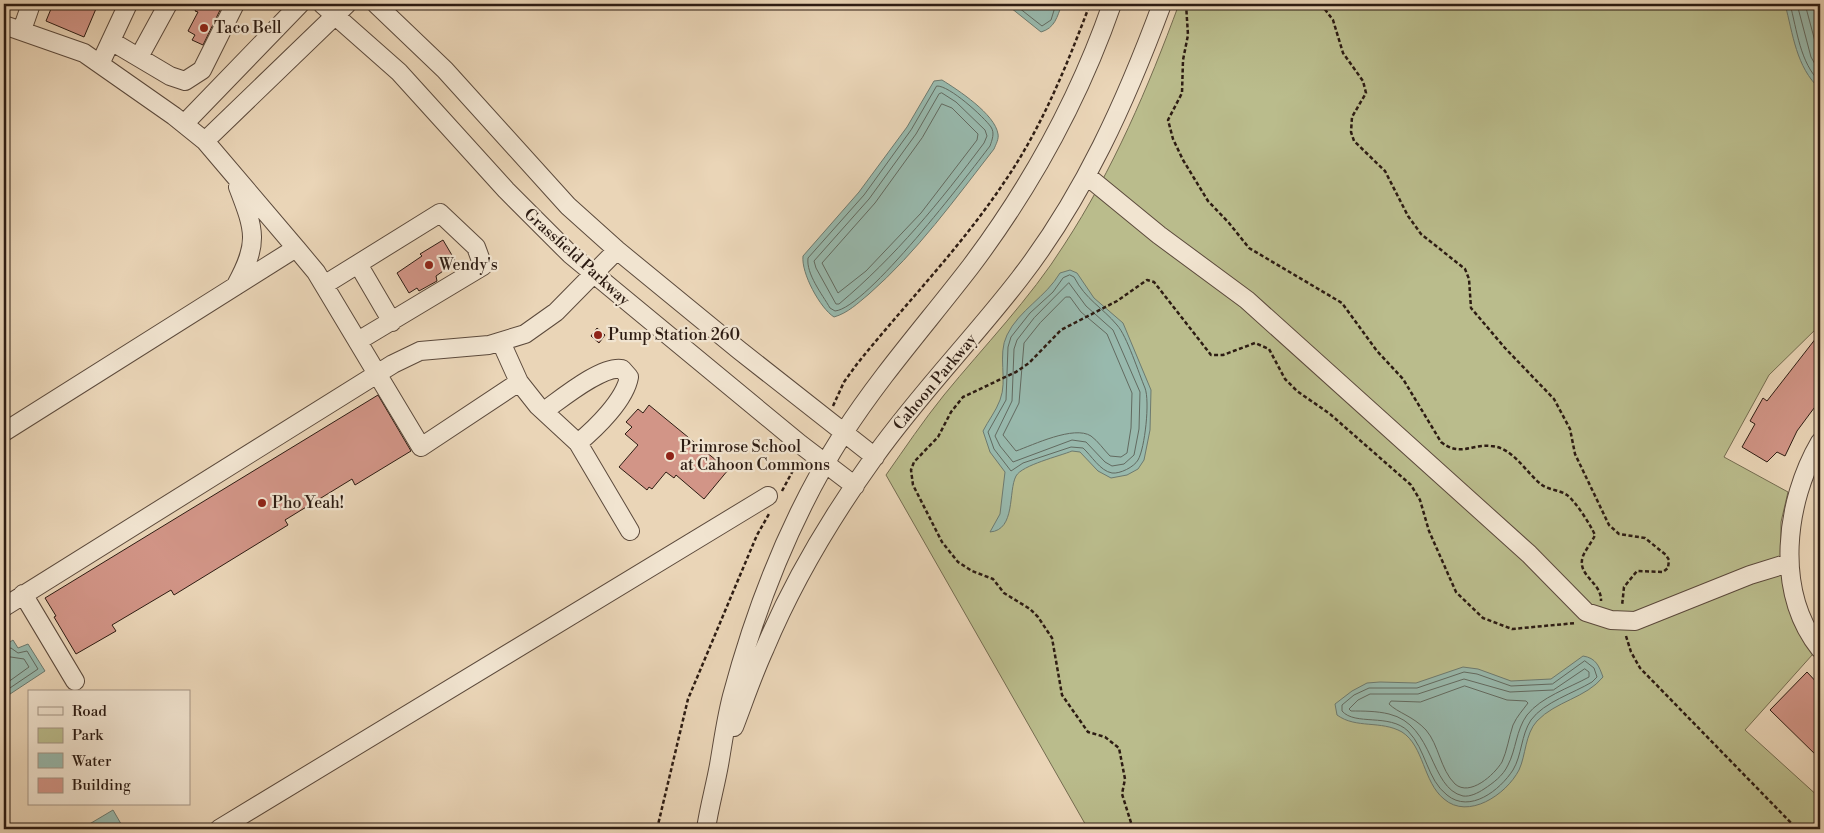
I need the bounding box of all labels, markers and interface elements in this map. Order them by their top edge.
place label: Taco Bell [214,18,282,38]
marker: Taco Bell [198,22,210,34]
street label: Grassfield Parkway [520,204,634,310]
place label: Wendy's [438,255,498,275]
marker: Wendy's [423,259,435,271]
place label: Pump Station 260 [608,325,740,345]
marker: Pump Station 260 [592,329,604,341]
street label: Cahoon Parkway [889,330,981,434]
place label: Primrose School at Cahoon Commons [680,437,830,475]
marker: Primrose School at Cahoon Commons [664,450,676,462]
place label: Pho Yeah! [272,493,344,513]
marker: Pho Yeah! [256,497,268,509]
legend [28,690,190,806]
text: Road [72,702,107,721]
text: Park [72,726,104,745]
text: Water [71,752,112,771]
text: Building [71,776,131,795]

